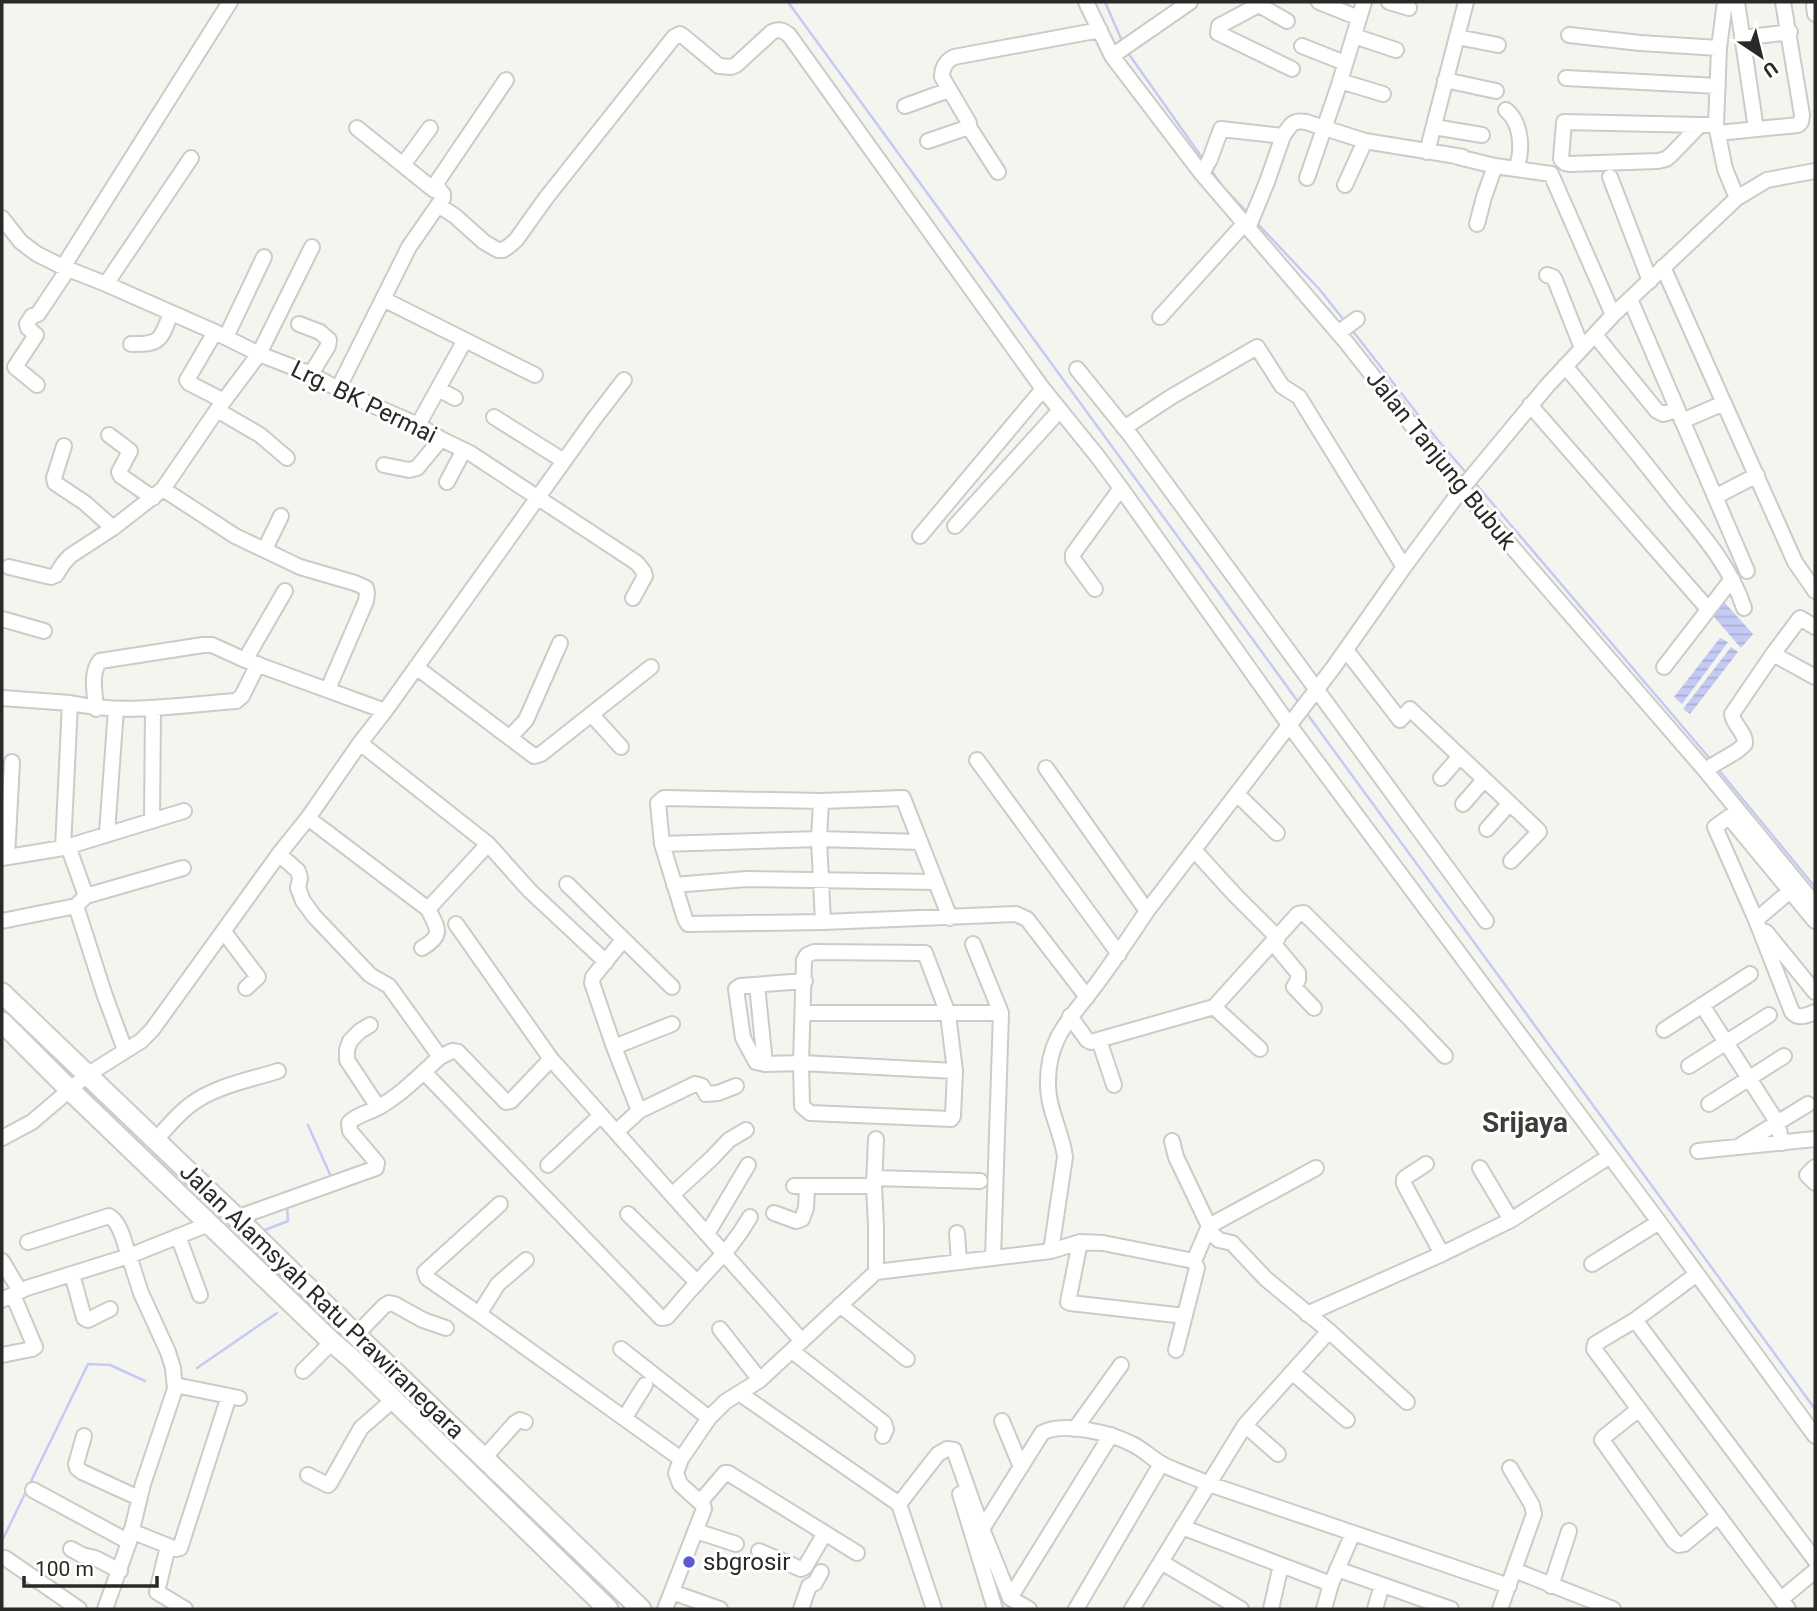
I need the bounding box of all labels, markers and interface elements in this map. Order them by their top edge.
north arrow [1726,21,1796,91]
text: U [1759,57,1782,83]
street label: Lrg. BK Permai [287,355,441,449]
street label: Jalan Tanjung Bubuk [1360,365,1522,556]
district label: Srijaya [1482,1106,1568,1139]
street label: Jalan Alamsyah Ratu Prawiranegara [174,1157,470,1445]
scale bar [24,1544,158,1588]
place label: sbgrosir [703,1548,790,1576]
marker: sbgrosir [681,1554,697,1570]
text: 100 m [35,1557,94,1581]

